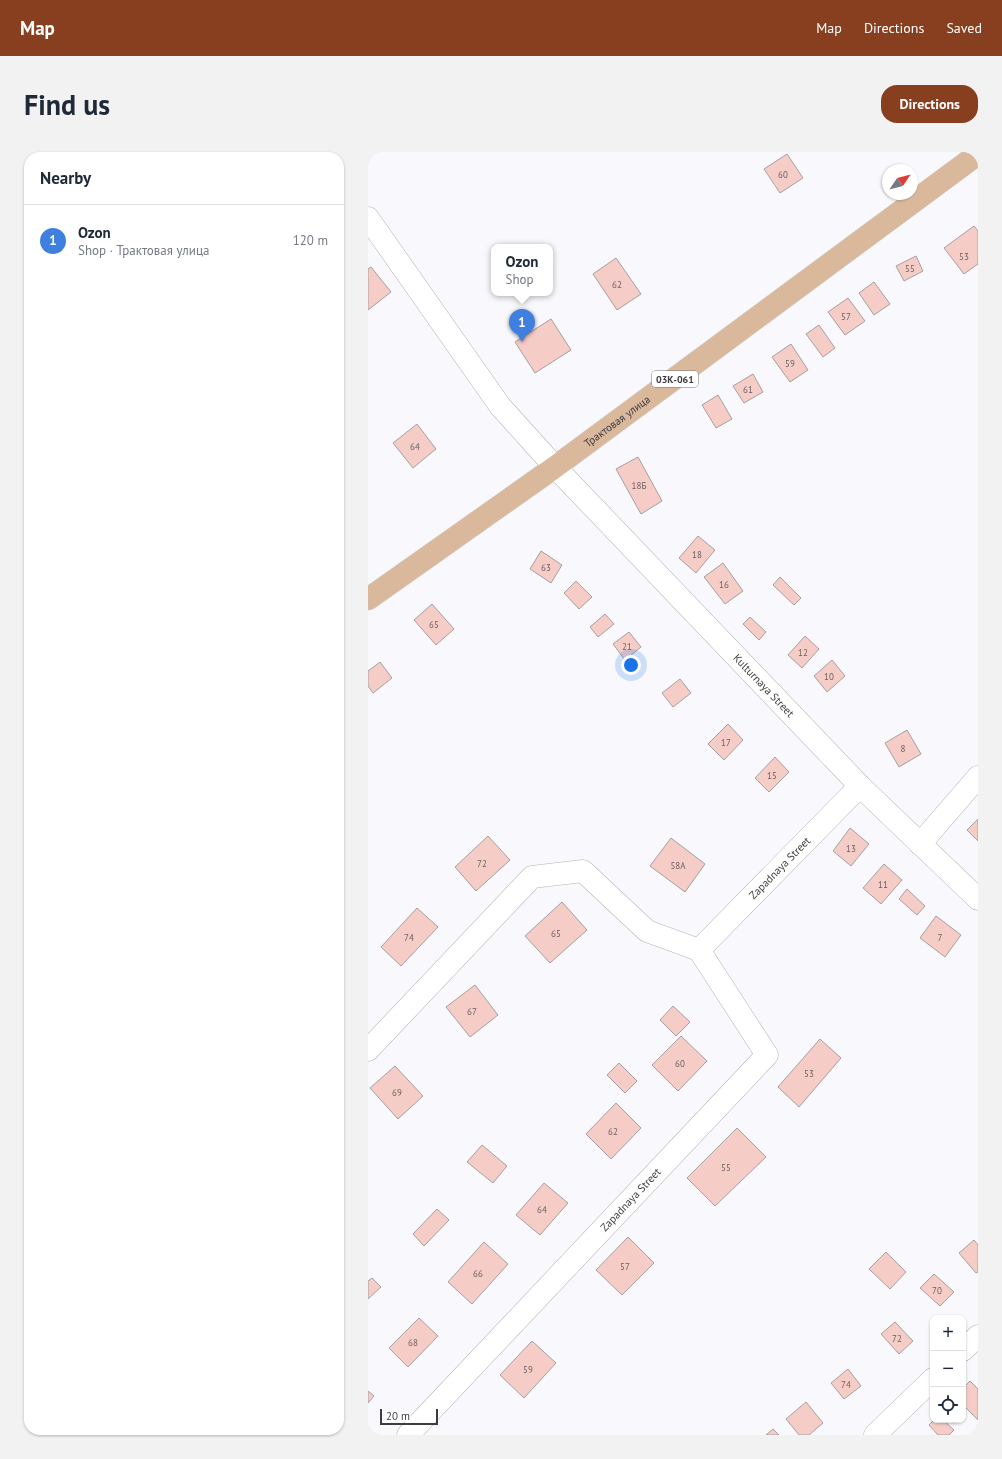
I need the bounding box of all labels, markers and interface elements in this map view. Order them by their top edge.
text: Map [20,16,55,40]
text: Map [816,19,842,37]
text: Directions [864,19,924,37]
text: Saved [946,19,982,37]
button: Directions [881,85,978,123]
text: Find us [24,86,110,123]
north arrow [882,164,918,200]
text: Nearby [40,167,91,189]
house number: 60 [778,169,788,180]
text: Ozon [78,223,111,242]
text: 1 [49,232,57,249]
text: 120 m [293,232,328,249]
text: Shop · Трактовая улица [78,242,210,259]
popup [491,244,553,296]
house number: 53 [959,251,969,262]
text: Ozon [506,252,538,271]
house number: 55 [905,263,915,274]
text: Shop [506,271,534,288]
house number: 62 [612,279,622,290]
pin: 1 [509,309,535,342]
house number: 57 [841,311,851,322]
house number: 59 [785,358,795,369]
road number: 03К-061 [652,371,698,387]
house number: 61 [743,384,753,395]
street label: Трактовая улица [581,392,653,450]
house number: 64 [410,441,420,452]
house number: 18Б [632,480,646,491]
house number: 18 [692,549,702,560]
house number: 63 [541,562,551,573]
house number: 16 [719,579,729,590]
house number: 65 [429,619,439,630]
house number: 21 [622,641,632,652]
house number: 12 [798,647,808,658]
street label: Kulturnaya Street [730,651,797,720]
your location [621,655,641,675]
house number: 10 [824,671,834,682]
house number: 17 [721,737,731,748]
house number: 8 [901,743,906,754]
house number: 15 [767,770,777,781]
street label: Zapadnaya Street [746,834,813,902]
house number: 13 [846,843,856,854]
house number: 72 [477,858,487,869]
house number: 58А [670,860,686,871]
house number: 11 [878,879,888,890]
house number: 65 [551,928,561,939]
house number: 74 [404,932,414,943]
house number: 7 [938,932,943,943]
house number: 67 [467,1006,477,1017]
house number: 60 [675,1058,685,1069]
house number: 53 [804,1068,814,1079]
house number: 69 [392,1087,402,1098]
house number: 62 [608,1126,618,1137]
house number: 55 [721,1162,731,1173]
street label: Zapadnaya Street [597,1165,664,1234]
house number: 64 [537,1204,547,1215]
house number: 57 [620,1261,630,1272]
house number: 66 [473,1268,483,1279]
house number: 70 [932,1285,942,1296]
map controls [930,1315,966,1423]
button: + [930,1315,966,1351]
house number: 72 [892,1333,902,1344]
house number: 68 [408,1337,418,1348]
button: − [930,1351,966,1387]
house number: 59 [523,1364,533,1375]
house number: 74 [841,1379,851,1390]
button: locate [930,1387,966,1423]
scale bar [380,1407,438,1426]
text: 20 m [386,1409,410,1423]

